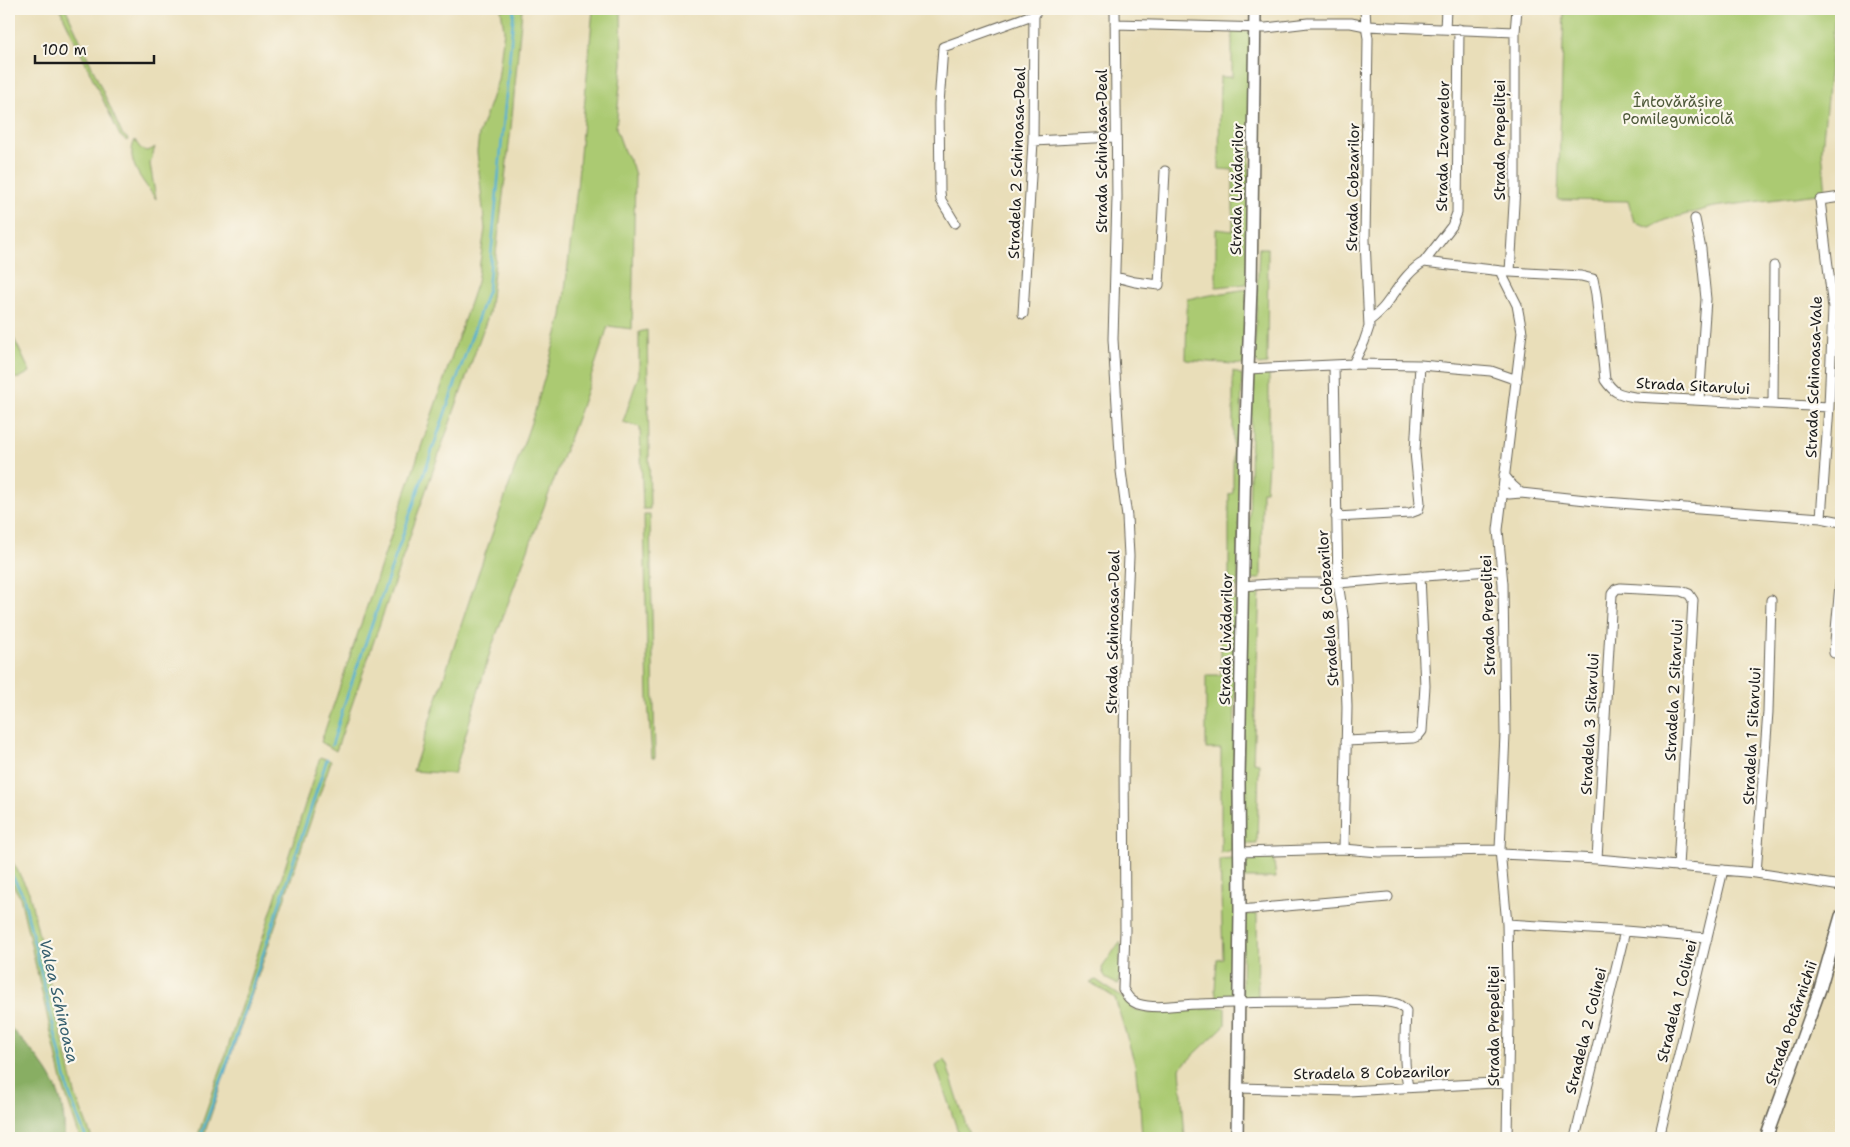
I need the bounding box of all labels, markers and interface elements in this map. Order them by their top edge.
scale bar [35,32,154,64]
text: 100 m [42,40,87,60]
street label: Stradela 2 Schinoasa-Deal [1004,66,1030,259]
street label: Strada Schinoasa-Deal [1092,69,1112,233]
street label: Strada Izvoarelor [1432,80,1454,212]
street label: Strada Prepeliței [1490,80,1511,200]
park label: Întovărășire Pomilegumicolă [1622,91,1734,129]
street label: Strada Cobzarilor [1342,122,1364,252]
street label: Strada Livădarilor [1226,123,1248,255]
street label: Strada Schinoasa-Vale [1801,295,1827,459]
street label: Strada Sitarului [1636,373,1750,399]
street label: Stradela 8 Cobzarilor [1313,529,1343,687]
street label: Strada Schinoasa-Deal [1102,549,1124,714]
street label: Strada Prepeliței [1476,554,1501,676]
street label: Strada Livădarilor [1215,573,1237,705]
street label: Stradela 2 Sitarului [1660,618,1688,762]
street label: Stradela 3 Sitarului [1576,652,1604,796]
street label: Stradela 1 Sitarului [1738,667,1766,805]
water label: Valea Schinoasa [35,937,83,1065]
street label: Stradela 1 Colinei [1652,937,1702,1065]
street label: Strada Potârnichii [1760,958,1822,1088]
street label: Stradela 2 Colinei [1561,965,1611,1097]
street label: Strada Prepeliței [1484,966,1505,1086]
street label: Stradela 8 Cobzarilor [1293,1062,1451,1084]

